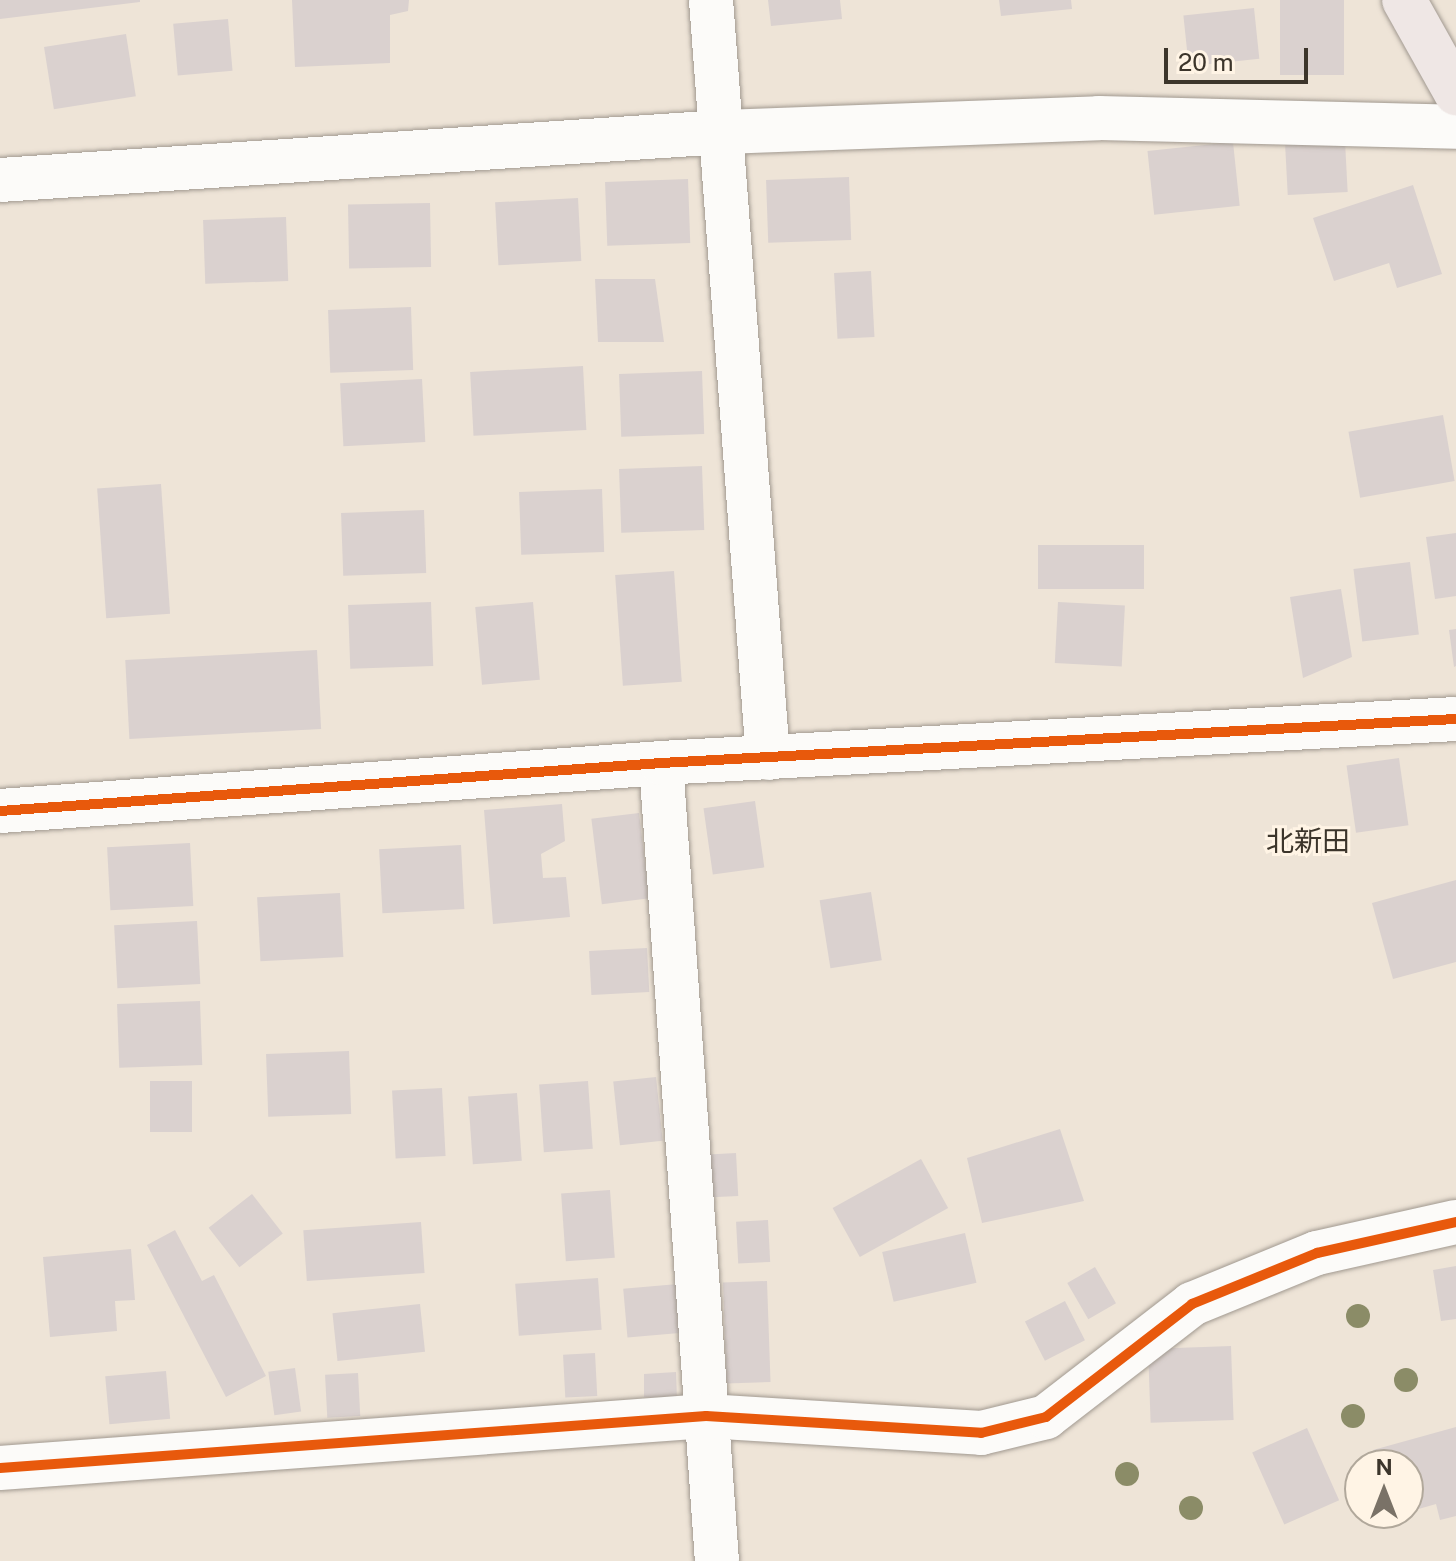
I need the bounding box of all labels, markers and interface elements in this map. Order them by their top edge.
scale bar [1168,32,1312,82]
text: 20 m [1178,48,1234,76]
district label: 北新田 [1266,824,1350,858]
north arrow [1344,1449,1424,1529]
text: N [1375,1454,1393,1480]

